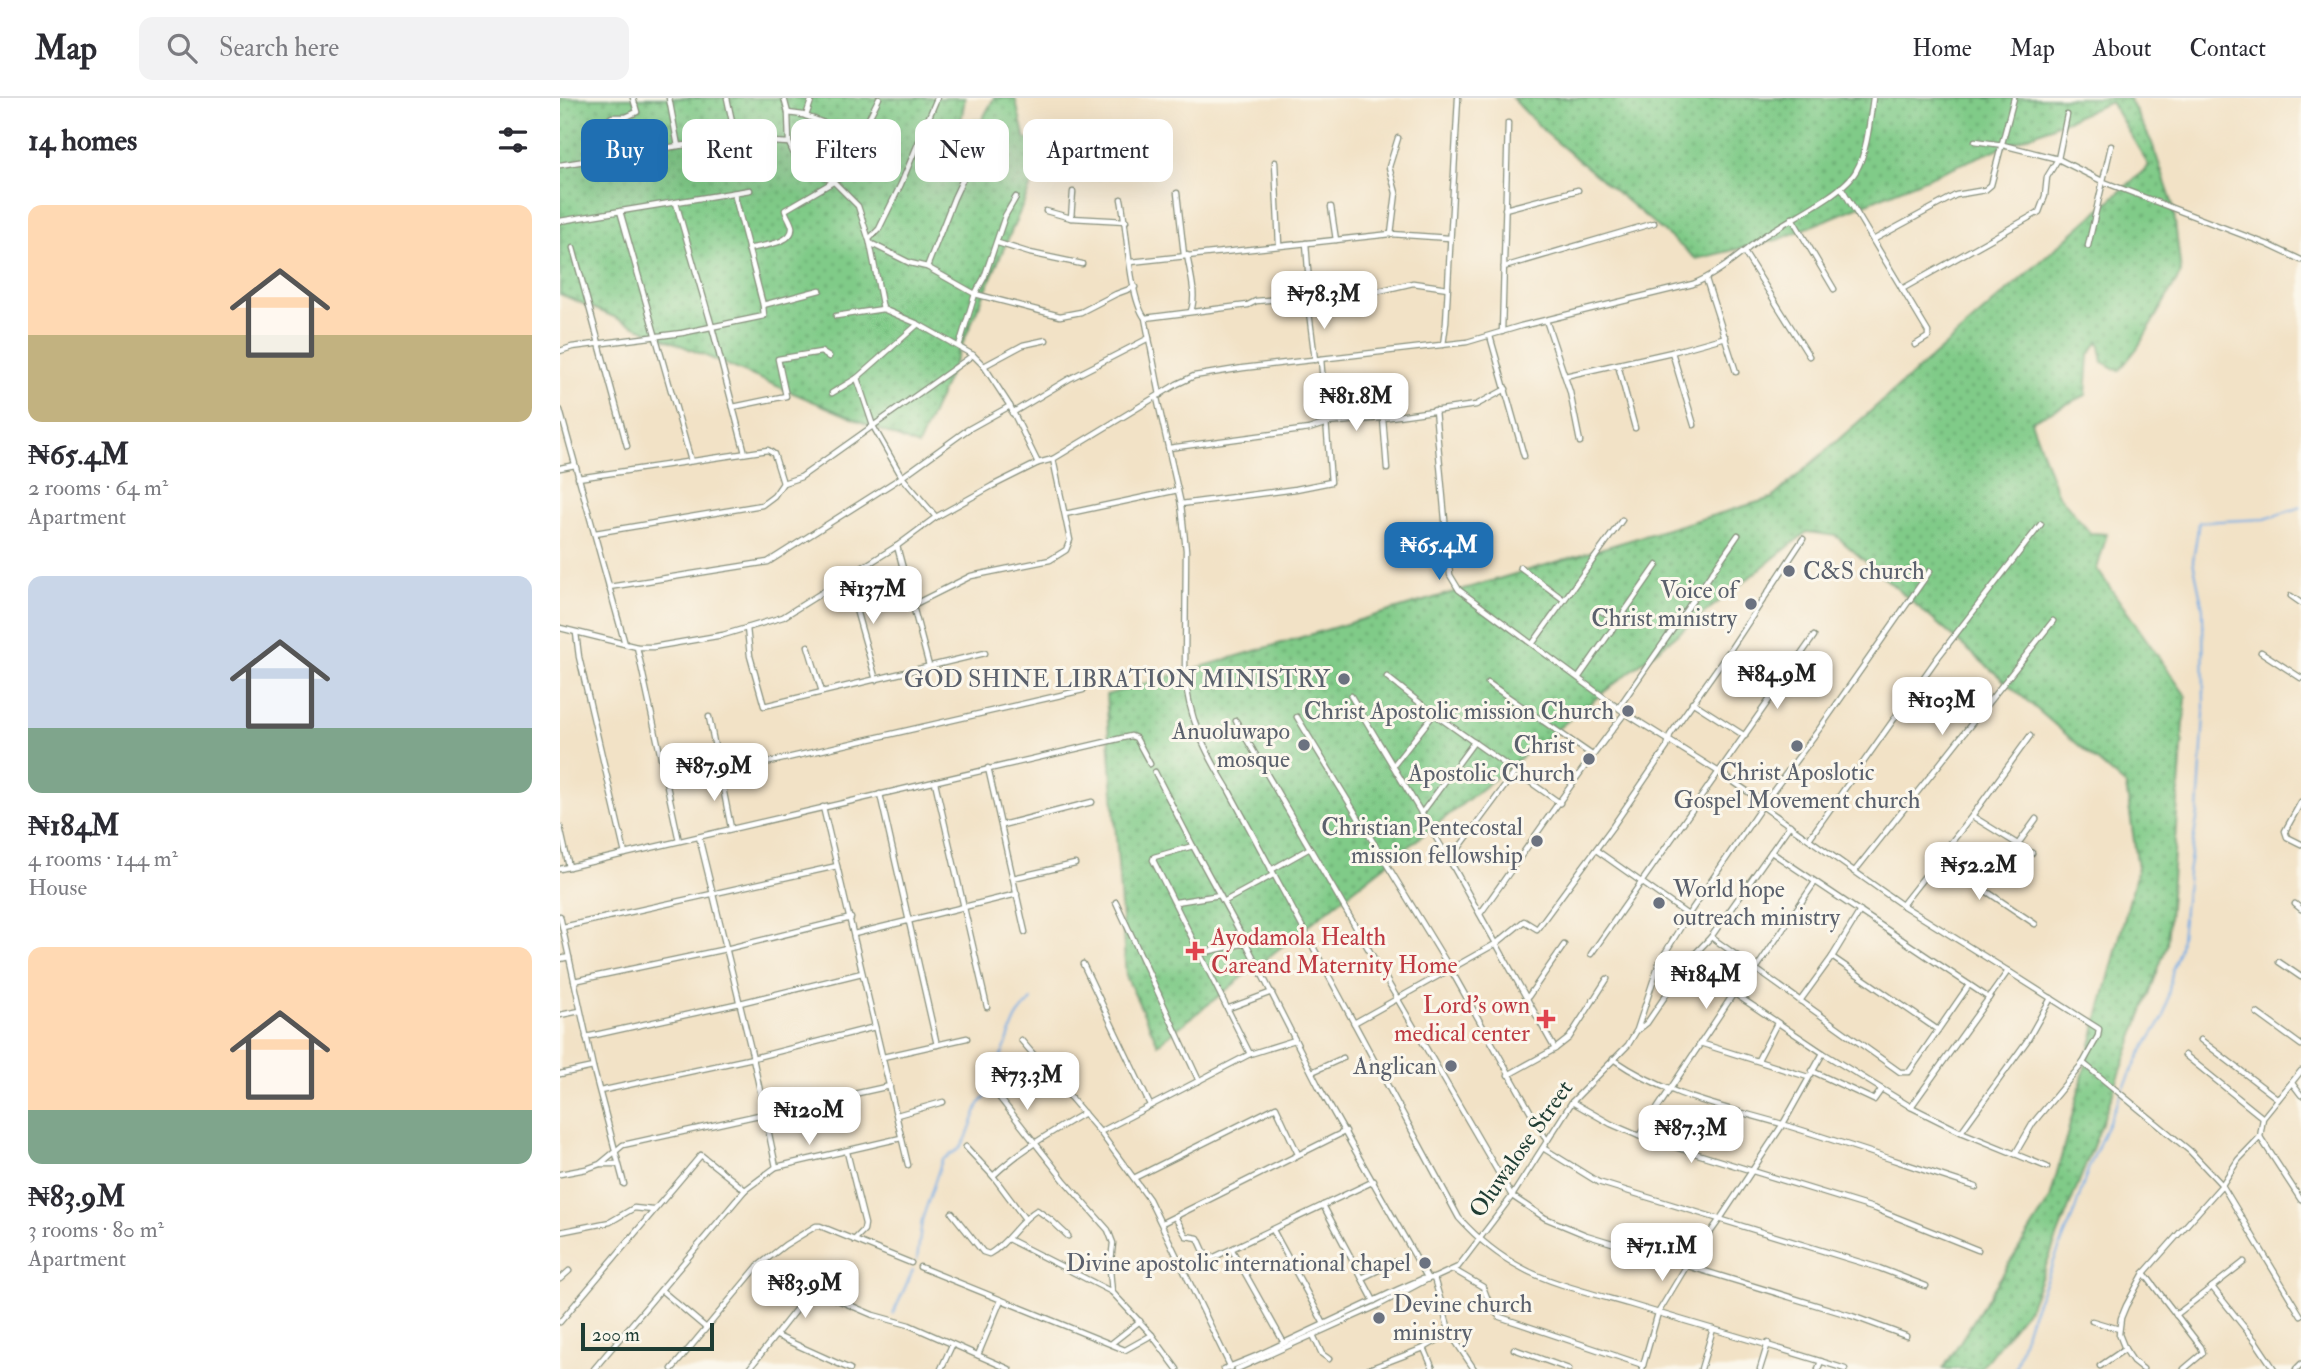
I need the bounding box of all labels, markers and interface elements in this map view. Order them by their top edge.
search box [139,17,629,80]
text: Map [35,28,97,69]
icon: search [163,29,201,67]
text: Search here [219,32,339,64]
text: Home [1912,33,1972,64]
text: Map [2010,33,2055,64]
text: About [2093,33,2152,64]
text: Contact [2190,33,2266,64]
chip: Buy [581,119,668,182]
chip: Rent [682,119,777,182]
chip: Filters [791,119,901,182]
chip: New [915,119,1009,182]
chip: Apartment [1023,119,1173,182]
icon: filters [494,121,532,159]
text: 14 homes [28,122,137,159]
icon: home [217,250,343,376]
pin: ₦78.3M [1267,272,1381,331]
text: ₦78.3M [1287,279,1361,308]
pin: ₦81.8M [1299,374,1413,433]
text: ₦81.8M [1319,381,1393,410]
text: ₦65.4M [28,436,129,473]
text: 2 rooms · 64 m² [28,473,168,502]
text: Apartment [28,502,126,531]
pin: ₦65.4M [1382,522,1496,582]
text: ₦65.4M [1400,530,1478,559]
place label: C&S church [1803,556,1925,587]
marker: C&S church [1781,563,1797,579]
pin: ₦137M [824,566,922,626]
text: ₦137M [840,574,906,603]
place label: Voice of Christ ministry [1591,575,1740,634]
marker: Voice of Christ ministry [1743,596,1759,612]
icon: home [217,621,343,747]
pin: ₦84.9M [1720,652,1834,711]
text: ₦84.9M [1738,659,1816,688]
place label: GOD SHINE LIBRATION MINISTRY [904,664,1331,695]
marker: GOD SHINE LIBRATION MINISTRY [1336,671,1352,687]
pin: ₦103M [1893,678,1991,737]
text: ₦103M [1908,685,1976,714]
place label: Christ Apostolic mission Church [1304,696,1614,727]
marker: Christ Apostolic mission Church [1620,703,1636,719]
place label: Anuoluwapo mosque [1171,716,1290,775]
place label: Christ Apostolic Church [1407,730,1575,789]
marker: Anuoluwapo mosque [1296,737,1312,753]
marker: Christ Aposlotic Gospel Movement church [1789,738,1805,754]
pin: ₦87.9M [657,744,771,803]
text: ₦87.9M [676,751,752,780]
marker: Christ Apostolic Church [1581,751,1597,767]
place label: Christ Aposlotic Gospel Movement church [1674,757,1921,816]
text: ₦184M [28,807,120,844]
place label: Christian Pentecostal mission fellowship [1321,812,1523,871]
marker: Christian Pentecostal mission fellowship [1529,833,1545,849]
pin: ₦52.2M [1922,842,2036,902]
text: 4 rooms · 144 m² [28,844,178,873]
text: ₦52.2M [1941,850,2017,879]
text: House [28,873,87,902]
place label: World hope outreach ministry [1672,874,1840,933]
marker: World hope outreach ministry [1651,895,1667,911]
place label: Ayodamola Health Careand Maternity Home [1210,922,1457,981]
marker: Ayodamola Health Careand Maternity Home [1185,941,1205,961]
pin: ₦184M [1657,951,1755,1011]
text: ₦184M [1671,959,1741,988]
place label: Lord's own medical center [1394,990,1530,1049]
icon: home [217,992,343,1118]
marker: Lord's own medical center [1536,1009,1556,1029]
place label: Anglican [1352,1051,1437,1082]
pin: ₦73.3M [970,1052,1084,1112]
marker: Anglican [1443,1058,1459,1074]
text: ₦73.3M [991,1060,1063,1089]
street label: Oluwalose Street [1462,1074,1580,1224]
pin: ₦120M [760,1088,858,1147]
text: ₦120M [774,1095,844,1124]
pin: ₦87.3M [1634,1105,1748,1165]
text: ₦87.3M [1655,1113,1728,1142]
text: ₦83.9M [28,1178,125,1215]
text: 3 rooms · 80 m² [28,1215,164,1244]
pin: ₦71.1M [1605,1224,1719,1283]
text: ₦71.1M [1627,1231,1697,1260]
text: Apartment [28,1244,126,1273]
place label: Divine apostolic international chapel [1066,1248,1411,1279]
marker: Divine apostolic international chapel [1417,1255,1433,1271]
pin: ₦83.9M [748,1260,862,1320]
text: ₦83.9M [768,1268,842,1297]
place label: Devine church ministry [1393,1289,1533,1348]
marker: Devine church ministry [1371,1310,1387,1326]
scale bar [581,1320,714,1352]
text: 200 m [592,1323,640,1347]

